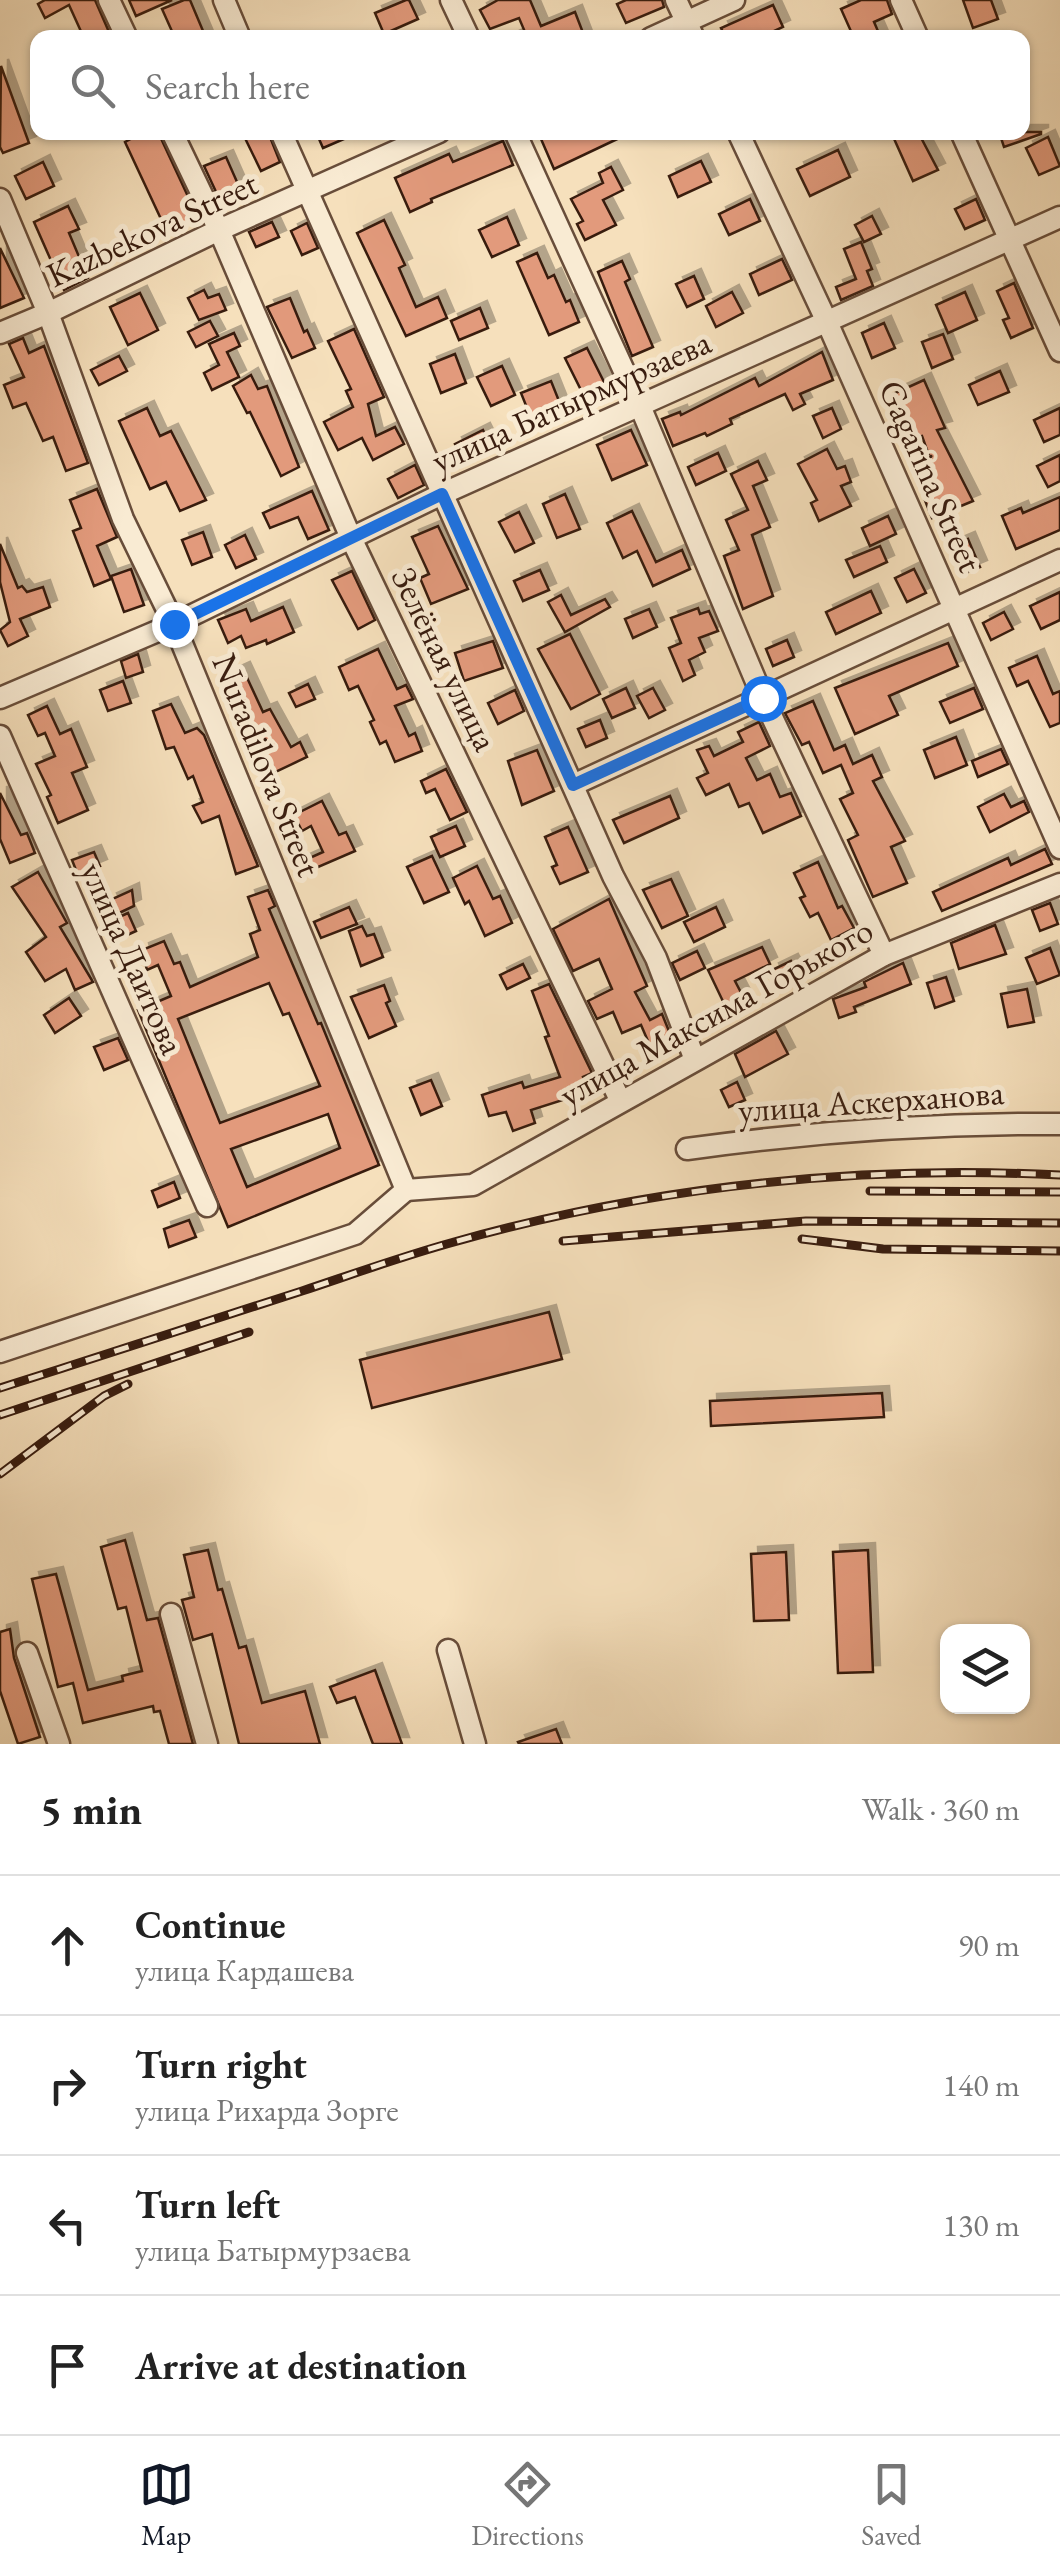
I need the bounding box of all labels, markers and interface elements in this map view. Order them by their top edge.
search box [30,30,1030,140]
icon: search [65,58,120,113]
text: Search here [145,61,310,110]
street label: Kazbekova Street [39,160,265,297]
street label: улица Батырмурзаева [424,319,718,483]
street label: Gagarina Street [869,373,994,579]
street label: Зелёная улица [381,560,509,758]
route end [152,602,198,648]
street label: Nuradilova Street [202,647,333,883]
route start [741,676,787,722]
street label: улица Даитова [70,854,196,1062]
street label: улица Максима Горького [551,907,881,1117]
street label: улица Аскерханова [737,1069,1005,1133]
map controls [940,1624,1030,1714]
button: layers [940,1624,1030,1714]
text: 5 min [40,1782,142,1837]
text: Walk · 360 m [862,1788,1020,1830]
text: Continue [135,1900,286,1949]
icon: ahead [40,1918,95,1973]
text: 90 m [958,1924,1020,1966]
text: улица Кардашева [135,1949,354,1991]
text: Turn right [135,2040,307,2089]
icon: right [40,2058,95,2113]
text: 140 m [943,2064,1020,2106]
text: улица Рихарда Зорге [135,2089,399,2131]
text: Turn left [135,2180,280,2229]
icon: left [40,2198,95,2253]
text: 130 m [943,2204,1020,2246]
text: улица Батырмурзаева [135,2229,411,2271]
icon: arrive [40,2338,95,2393]
text: Arrive at destination [135,2341,467,2390]
tab: Map [139,2457,194,2553]
tab: Directions [471,2457,584,2553]
tab: Saved [861,2457,921,2553]

